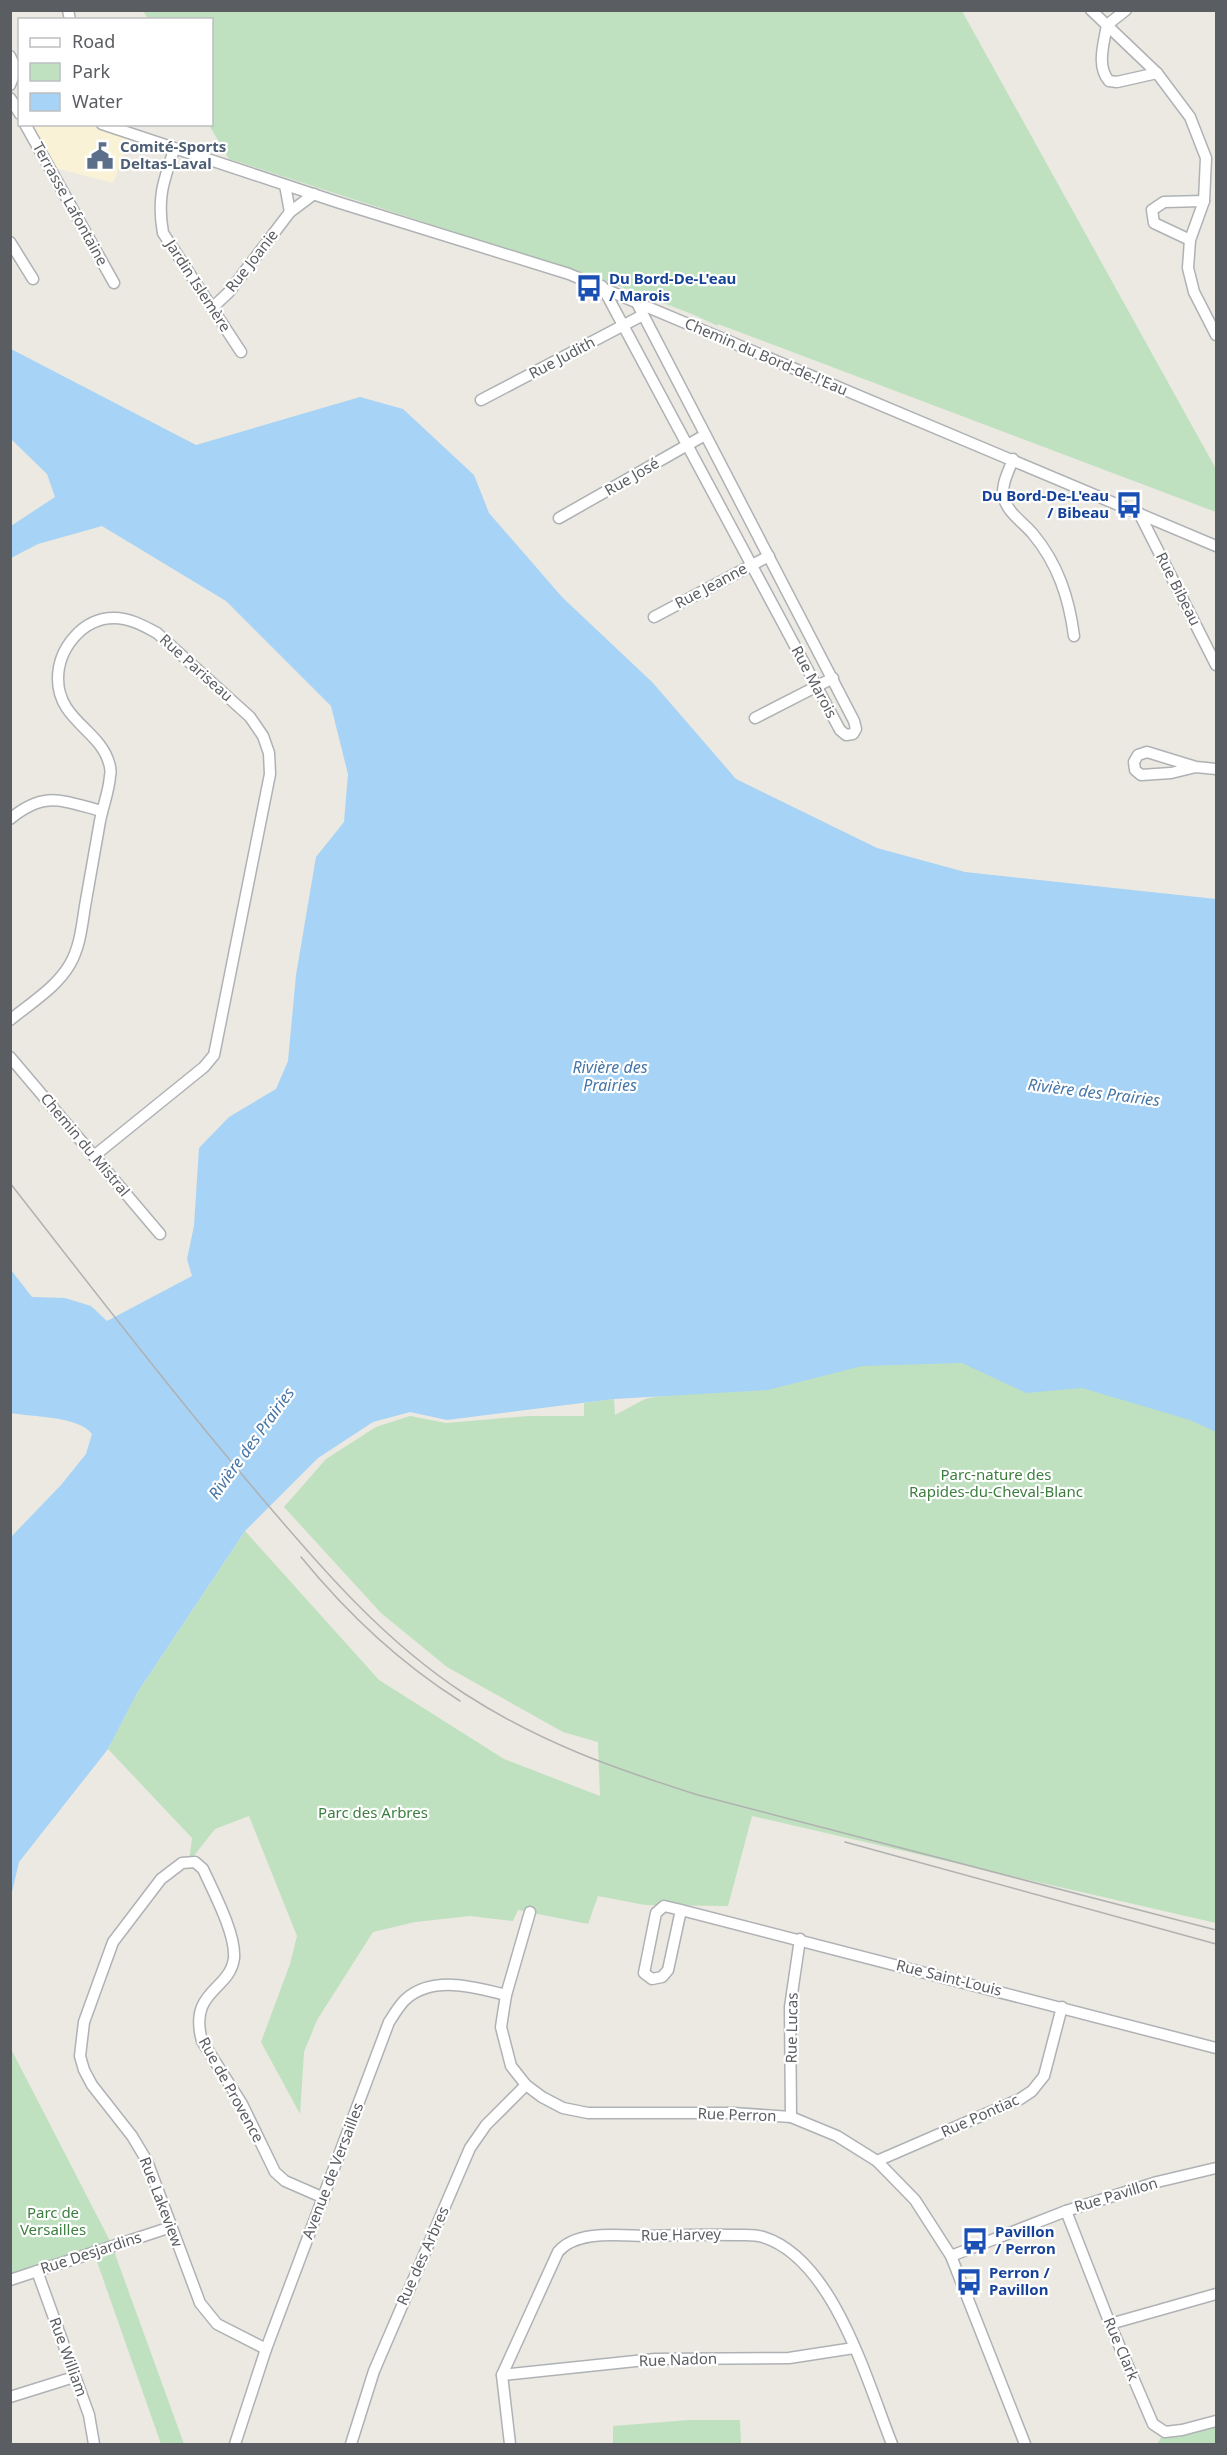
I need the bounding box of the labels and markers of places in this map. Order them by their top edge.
place label: Comité-Sports Deltas-Laval [120,136,226,173]
public building icon: Comité-Sports Deltas-Laval [85,141,115,171]
place label: Du Bord-De-L'eau / Marois [609,268,736,305]
bus stop icon: Du Bord-De-L'eau / Marois [574,273,604,303]
place label: Du Bord-De-L'eau / Bibeau [982,485,1109,522]
bus stop icon: Du Bord-De-L'eau / Bibeau [1114,490,1144,520]
place label: Pavillon / Perron [995,2221,1056,2258]
bus stop icon: Pavillon / Perron [960,2226,990,2256]
place label: Perron / Pavillon [989,2262,1050,2299]
bus stop icon: Perron / Pavillon [954,2267,984,2297]

